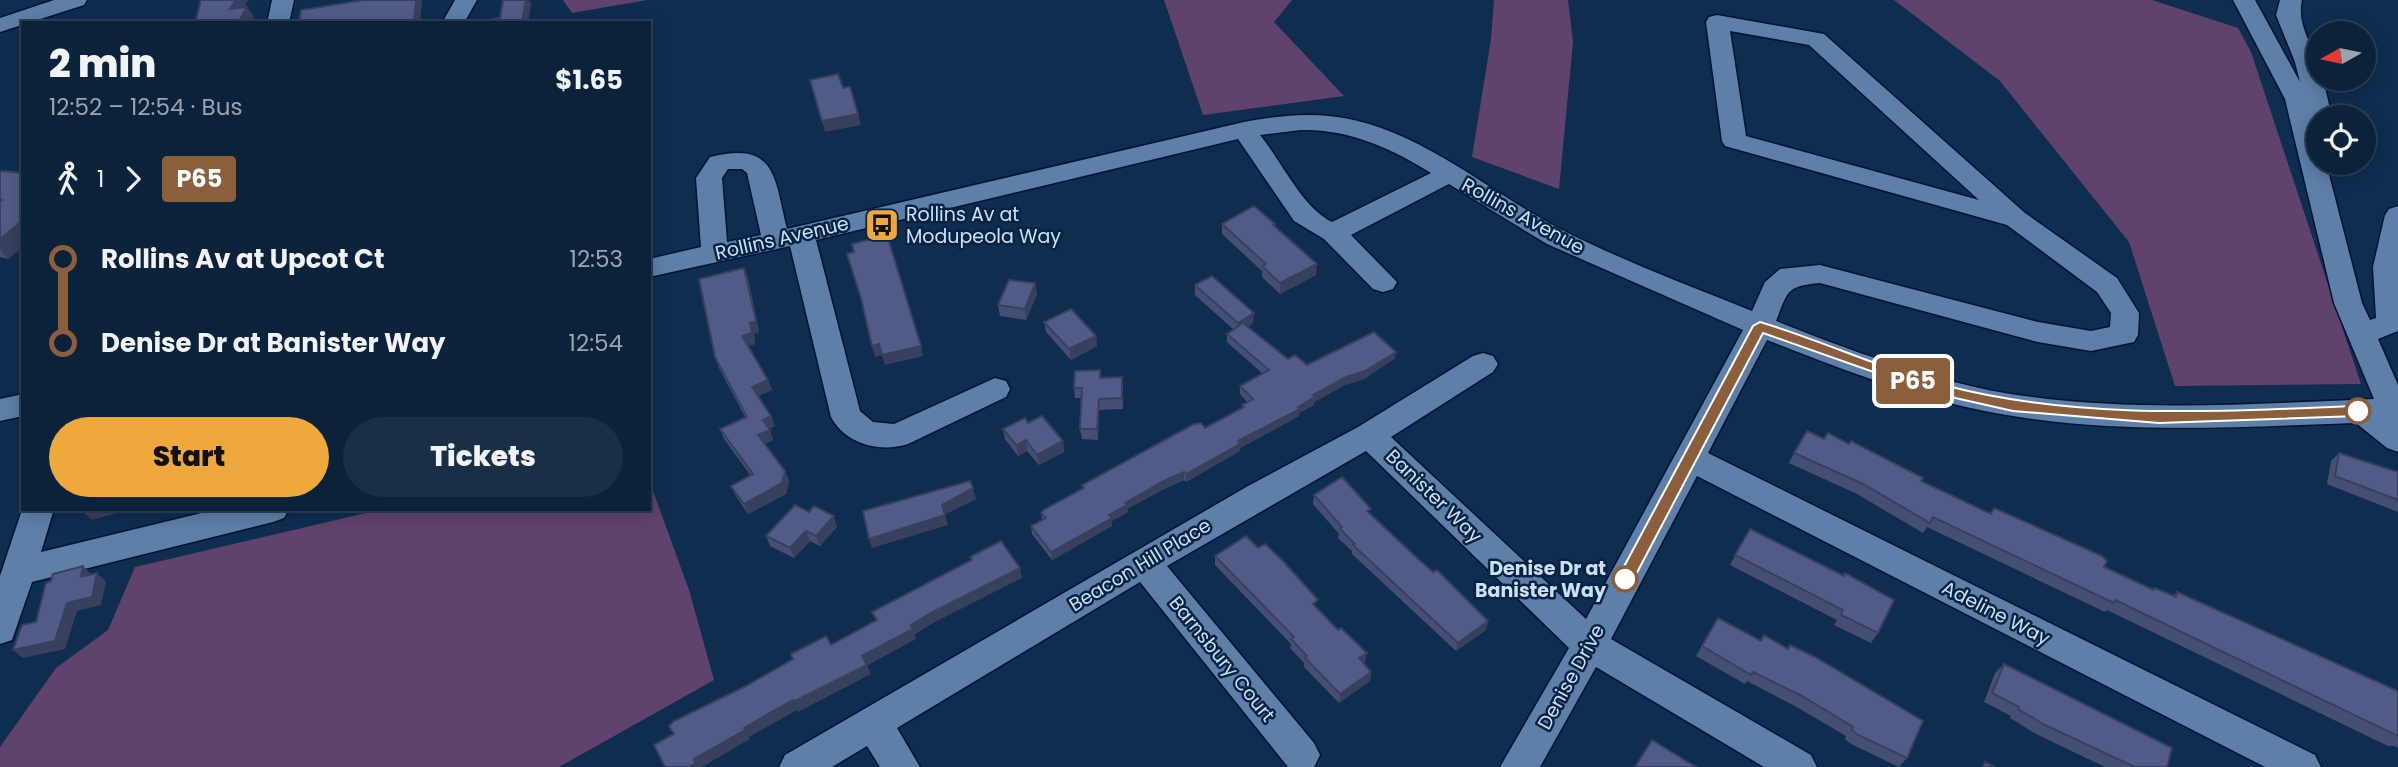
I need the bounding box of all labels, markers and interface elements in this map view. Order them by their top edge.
north arrow [2306,21,2376,91]
map controls [2306,21,2376,175]
text: 2 min [49,37,156,90]
text: $1.65 [555,62,623,98]
text: 12:52 – 12:54 · Bus [49,91,242,123]
button: locate [2306,105,2376,175]
icon: walk [49,160,87,198]
icon: forward [114,160,152,198]
text: P65 [176,162,222,195]
text: 1 [97,163,104,195]
street label: Rollins Avenue [1457,171,1589,261]
place label: Rollins Av at Modupeola Way [906,201,1061,250]
bus stop icon: Rollins Av at Modupeola Way [863,206,901,244]
street label: Rollins Avenue [713,210,851,266]
text: Rollins Av at Upcot Ct [101,241,384,277]
text: 12:53 [570,243,623,275]
text: Denise Dr at Banister Way [101,325,446,361]
text: 12:54 [569,327,623,359]
line badge: P65 [1873,358,1953,404]
text: P65 [1890,364,1936,397]
unlabelled marker [2345,398,2371,424]
button: Start [49,417,329,497]
button: Tickets [343,417,623,497]
street label: Banister Way [1380,443,1488,549]
street label: Beacon Hill Place [1064,512,1216,618]
place label: Denise Dr at Banister Way [1475,555,1607,604]
marker: Denise Dr at Banister Way [1612,566,1638,592]
street label: Adeline Way [1937,574,2055,652]
street label: Barnsbury Court [1163,590,1281,728]
street label: Denise Drive [1531,620,1611,734]

